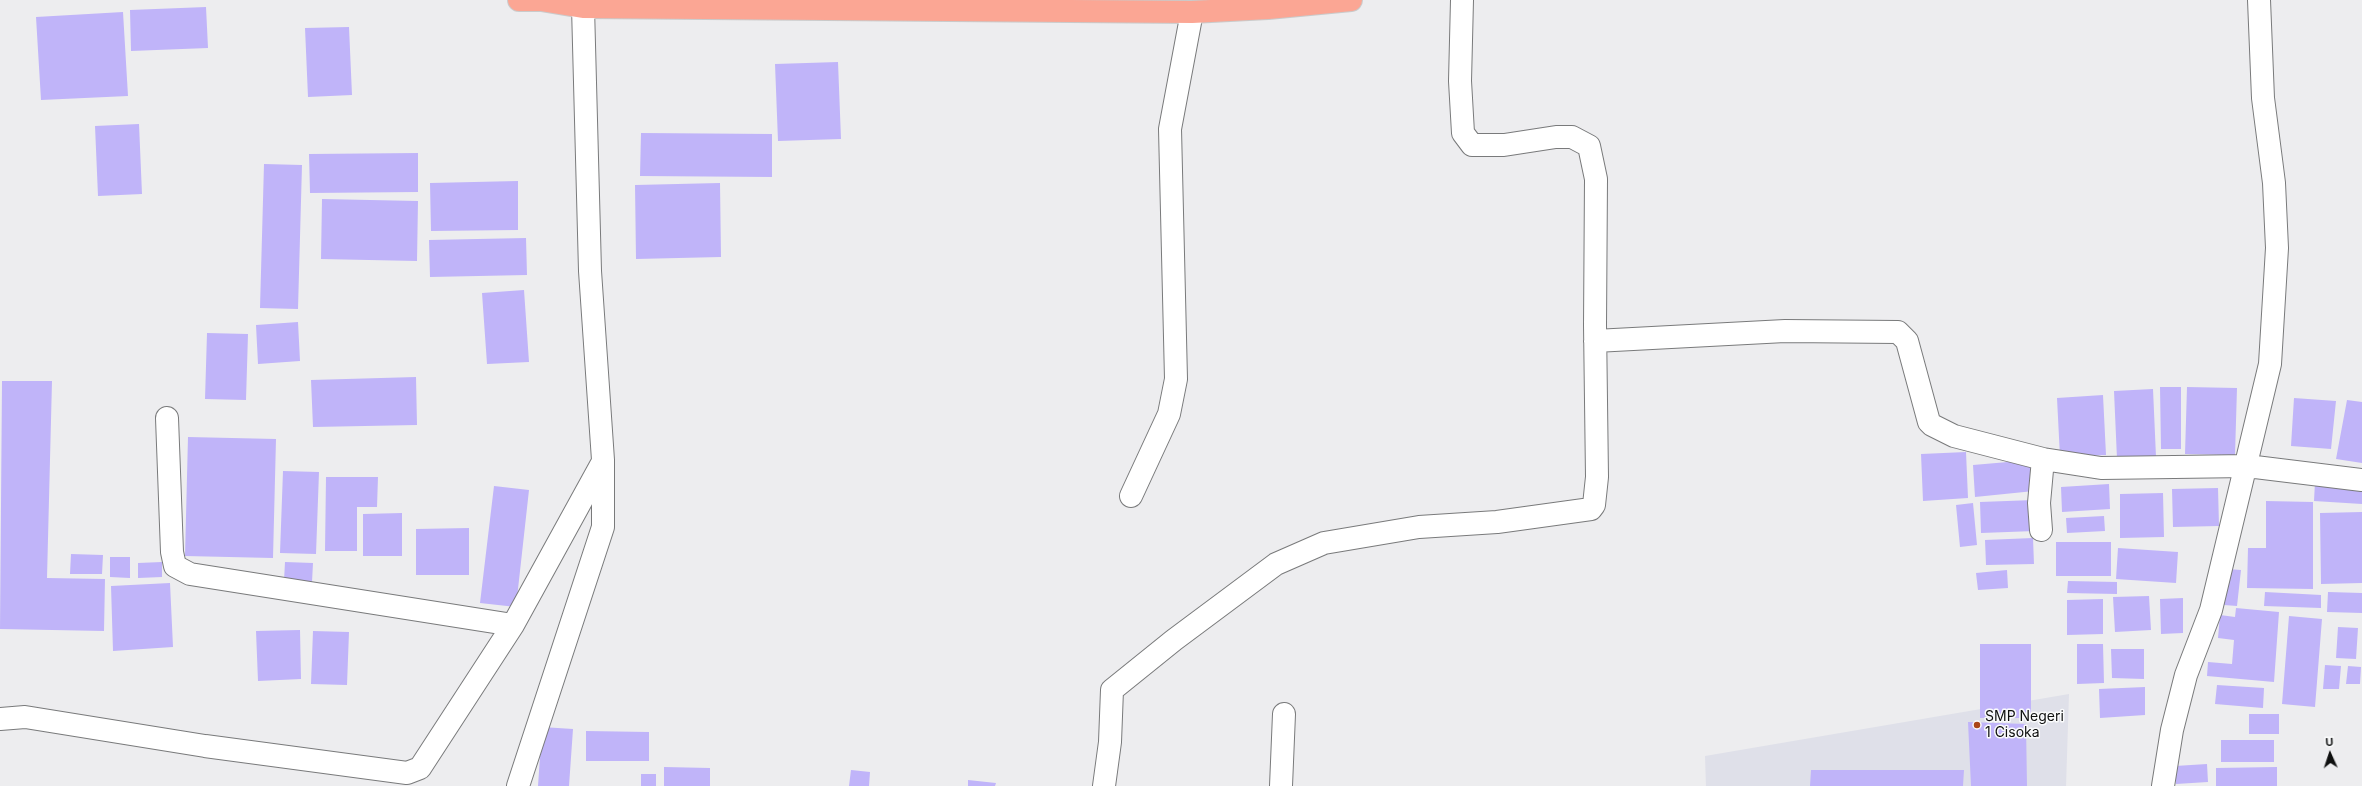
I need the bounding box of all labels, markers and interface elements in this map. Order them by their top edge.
place label: SMP Negeri 1 Cisoka [1985,709,2064,742]
marker: SMP Negeri 1 Cisoka [1972,720,1982,730]
north arrow [2310,734,2350,774]
text: U [2325,735,2334,749]

